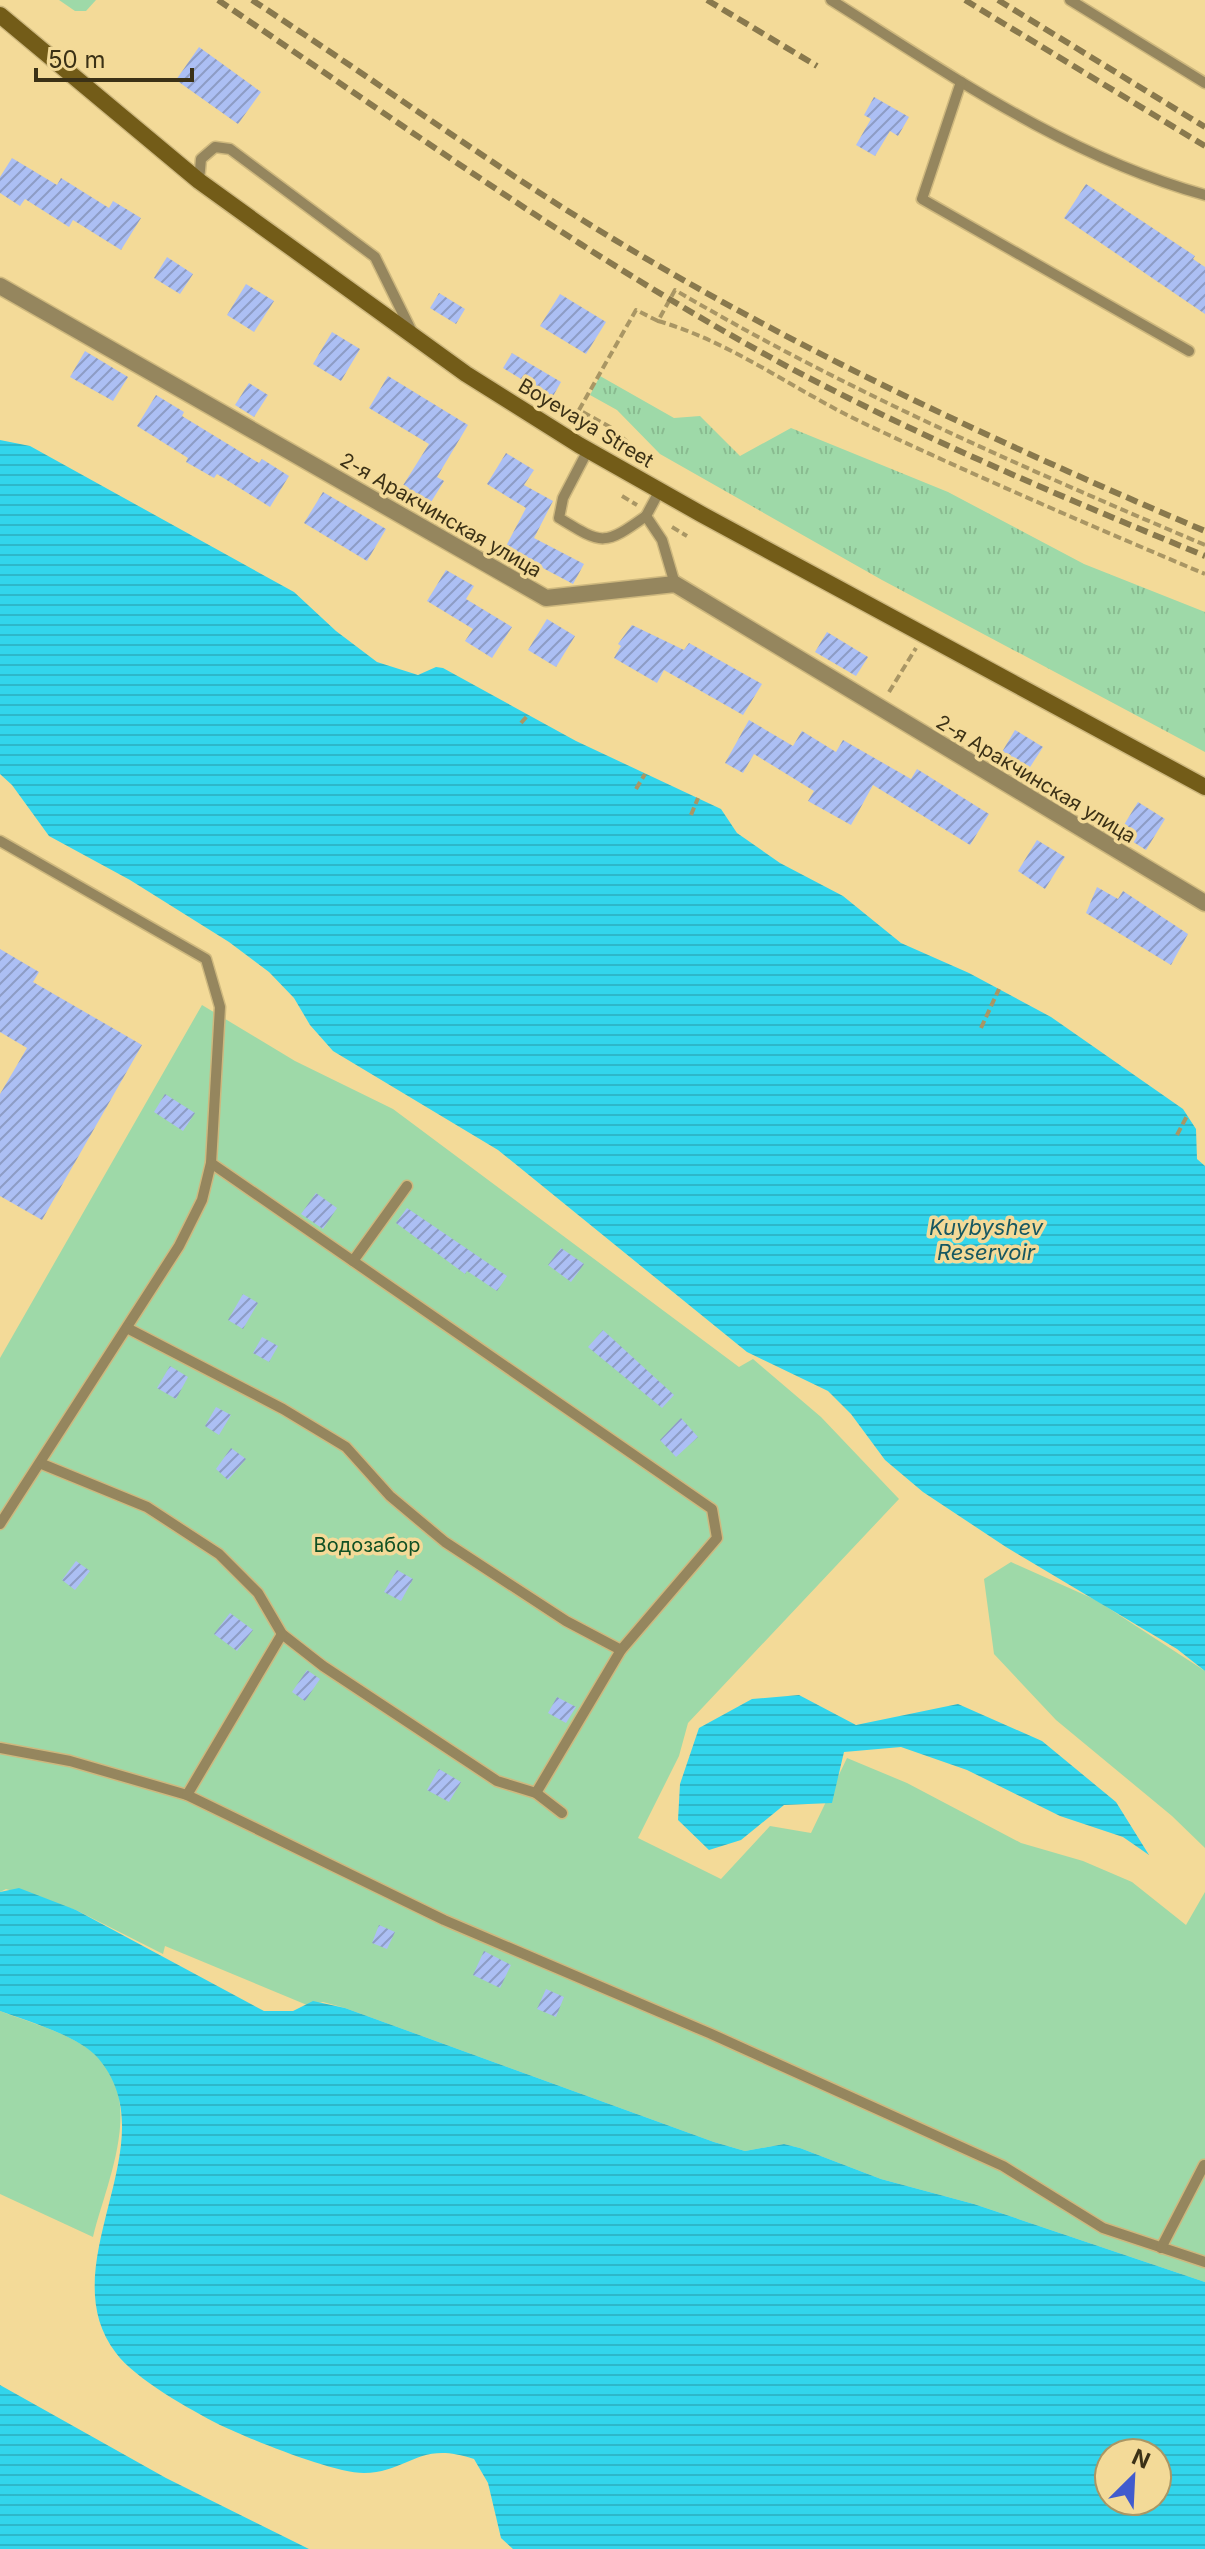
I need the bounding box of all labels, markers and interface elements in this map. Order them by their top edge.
scale bar [36,32,192,82]
text: 50 m [48,45,106,74]
street label: Boyevaya Street [514,373,658,473]
street label: 2-я Аракчинская улица [336,447,546,583]
street label: 2-я Аракчинская улица [932,710,1140,848]
water label: Kuybyshev Reservoir [929,1214,1044,1265]
park label: Водозабор [314,1533,420,1557]
north arrow [1093,2437,1173,2517]
text: N [1128,2443,1154,2474]

